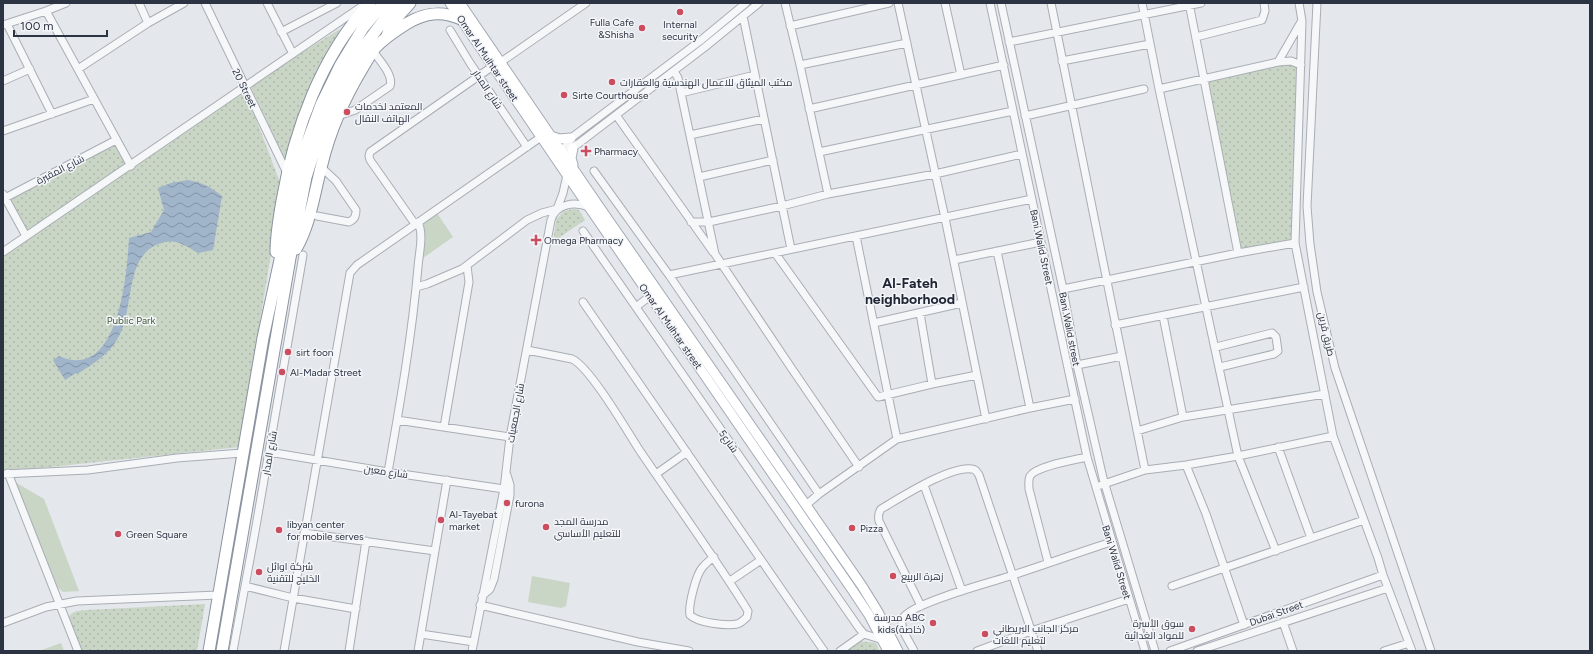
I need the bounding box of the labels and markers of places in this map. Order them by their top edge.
marker: Internal security [675,7,685,17]
place label: Fulla Cafe &Shisha [590,16,635,41]
place label: Internal security [662,18,699,43]
marker: Fulla Cafe &Shisha [637,23,647,33]
place label: مكتب الميثاق للاعمال الهندسية والعقارات [620,76,793,89]
marker: مكتب الميثاق للاعمال الهندسية والعقارات [607,77,617,87]
place label: Sirte Courthouse [572,89,649,102]
marker: Sirte Courthouse [559,90,569,100]
place label: المعتمد لخدمات الهاتف النقال [355,100,422,125]
marker: المعتمد لخدمات الهاتف النقال [342,107,352,117]
place label: Pharmacy [594,145,639,158]
marker: Pharmacy [581,146,591,156]
place label: Omega Pharmacy [544,234,624,247]
marker: Omega Pharmacy [531,235,541,245]
place label: sirt foon [296,346,334,359]
marker: sirt foon [283,347,293,357]
place label: Al-Madar Street [290,366,362,379]
marker: Al-Madar Street [277,367,287,377]
place label: furona [515,497,544,510]
marker: furona [502,498,512,508]
place label: Al-Tayebat market [449,508,498,533]
marker: Al-Tayebat market [436,515,446,525]
place label: مدرسة المجد للتعليم الأساسي [554,515,621,541]
place label: libyan center for mobile serves [287,518,364,543]
marker: مدرسة المجد للتعليم الأساسي [541,522,551,532]
place label: Pizza [860,522,883,535]
marker: Pizza [847,523,857,533]
marker: libyan center for mobile serves [274,525,284,535]
place label: Green Square [126,528,188,541]
marker: Green Square [113,529,123,539]
place label: شركة اوائل الخليج للتقنية [267,560,320,585]
marker: شركة اوائل الخليج للتقنية [254,567,264,577]
place label: زهرة الربيع [901,570,943,583]
marker: زهرة الربيع [888,571,898,581]
place label: مدرسة ABC kids(خاصة) [874,611,925,636]
place label: سوق الأسرة للمواد الغدائية [1124,617,1184,642]
marker: مدرسة ABC kids(خاصة) [928,618,938,628]
place label: مركز الجانب البريطاني لتعليم اللغات [993,622,1079,648]
marker: سوق الأسرة للمواد الغدائية [1187,624,1197,634]
marker: مركز الجانب البريطاني لتعليم اللغات [980,629,990,639]

